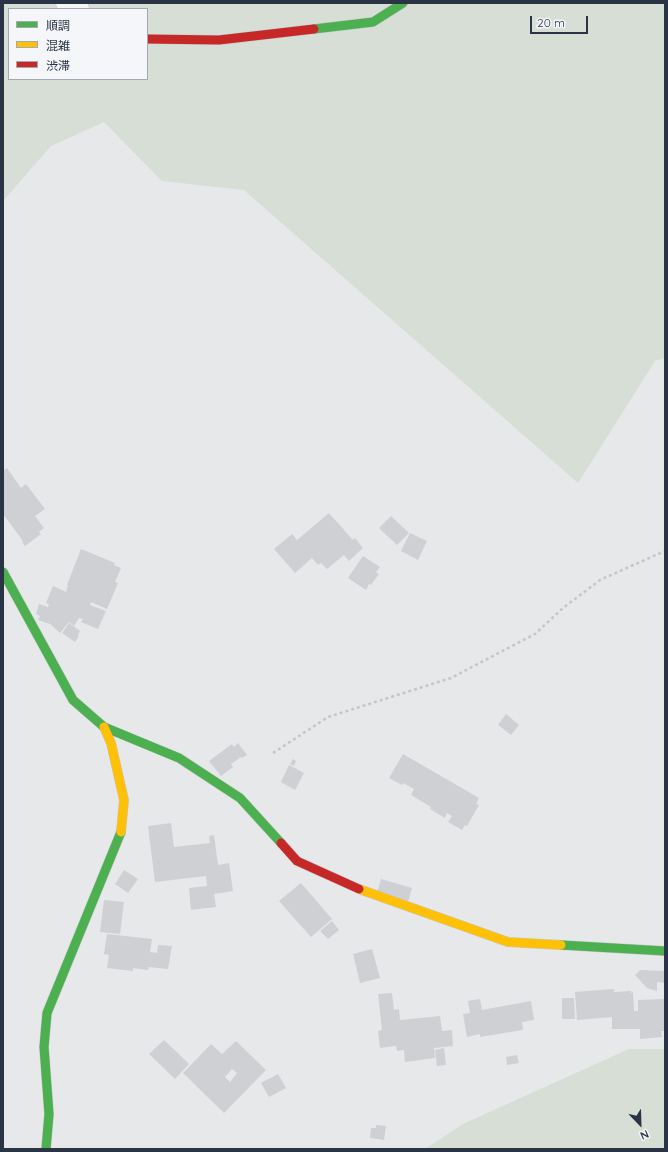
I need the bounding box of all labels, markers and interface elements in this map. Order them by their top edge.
legend [8,8,148,80]
scale bar [532,8,590,34]
text: 20 m [537,15,565,30]
text: 順調 [46,18,70,33]
text: 混雑 [46,38,70,53]
text: 渋滞 [46,58,70,73]
north arrow [620,1104,660,1144]
text: N [638,1127,651,1143]

